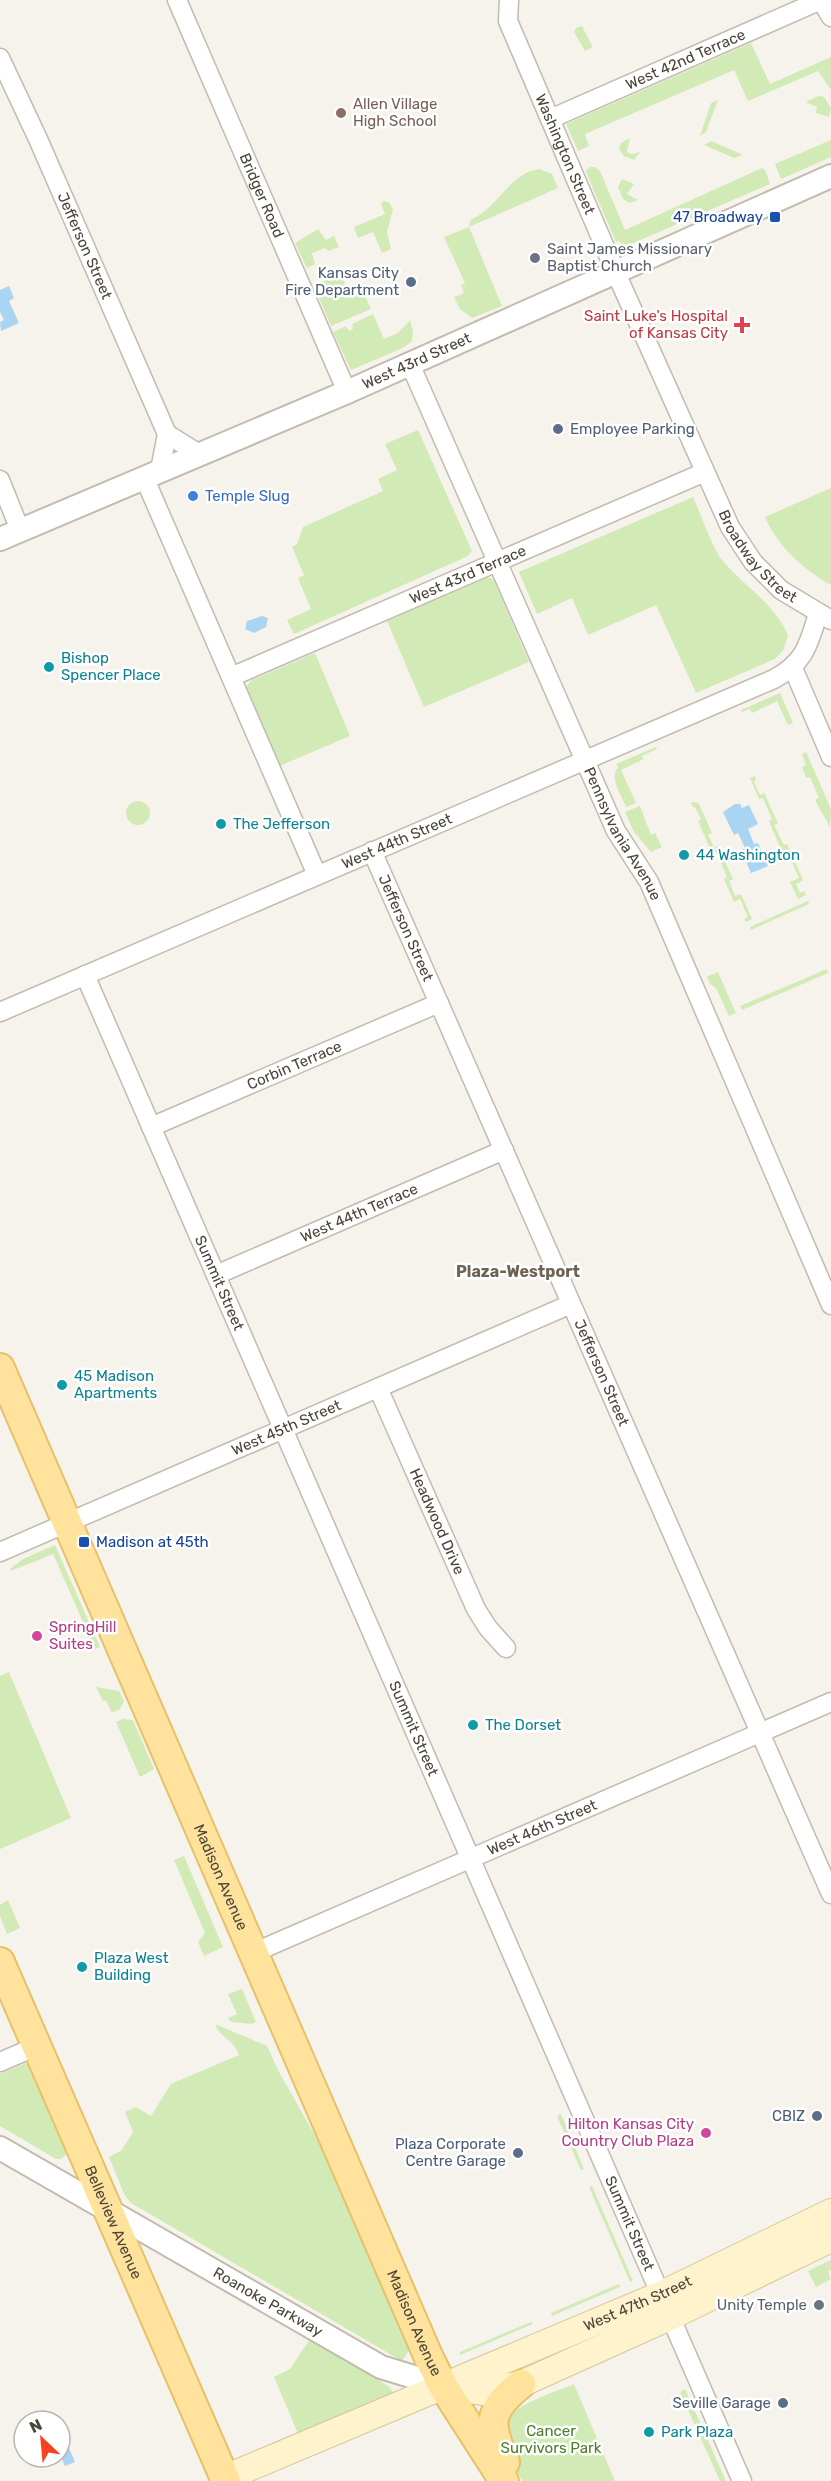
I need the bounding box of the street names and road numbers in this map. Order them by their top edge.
street label: West 42nd Terrace [623,25,748,94]
street label: Washington Street [531,91,599,217]
street label: Bridger Road [236,150,288,240]
street label: Jefferson Street [53,190,116,302]
street label: West 43rd Street [359,329,474,393]
street label: Broadway Street [715,507,800,607]
street label: West 43rd Terrace [407,541,529,608]
street label: Pennsylvania Avenue [580,764,665,903]
street label: West 44th Street [339,810,455,873]
street label: Jefferson Street [375,872,437,984]
street label: Corbin Terrace [244,1037,344,1094]
street label: West 44th Terrace [298,1180,421,1246]
street label: Summit Street [191,1233,248,1333]
street label: Jefferson Street [570,1317,633,1429]
street label: West 45th Street [229,1396,344,1459]
street label: Headwood Drive [406,1466,469,1577]
street label: Summit Street [385,1678,442,1779]
street label: West 46th Street [484,1796,600,1859]
street label: Madison Avenue [190,1821,252,1933]
street label: Belleview Avenue [81,2163,146,2282]
street label: Summit Street [601,2173,658,2274]
street label: Roanoke Parkway [210,2263,326,2341]
street label: Madison Avenue [383,2267,446,2379]
street label: West 47th Street [581,2272,695,2335]

